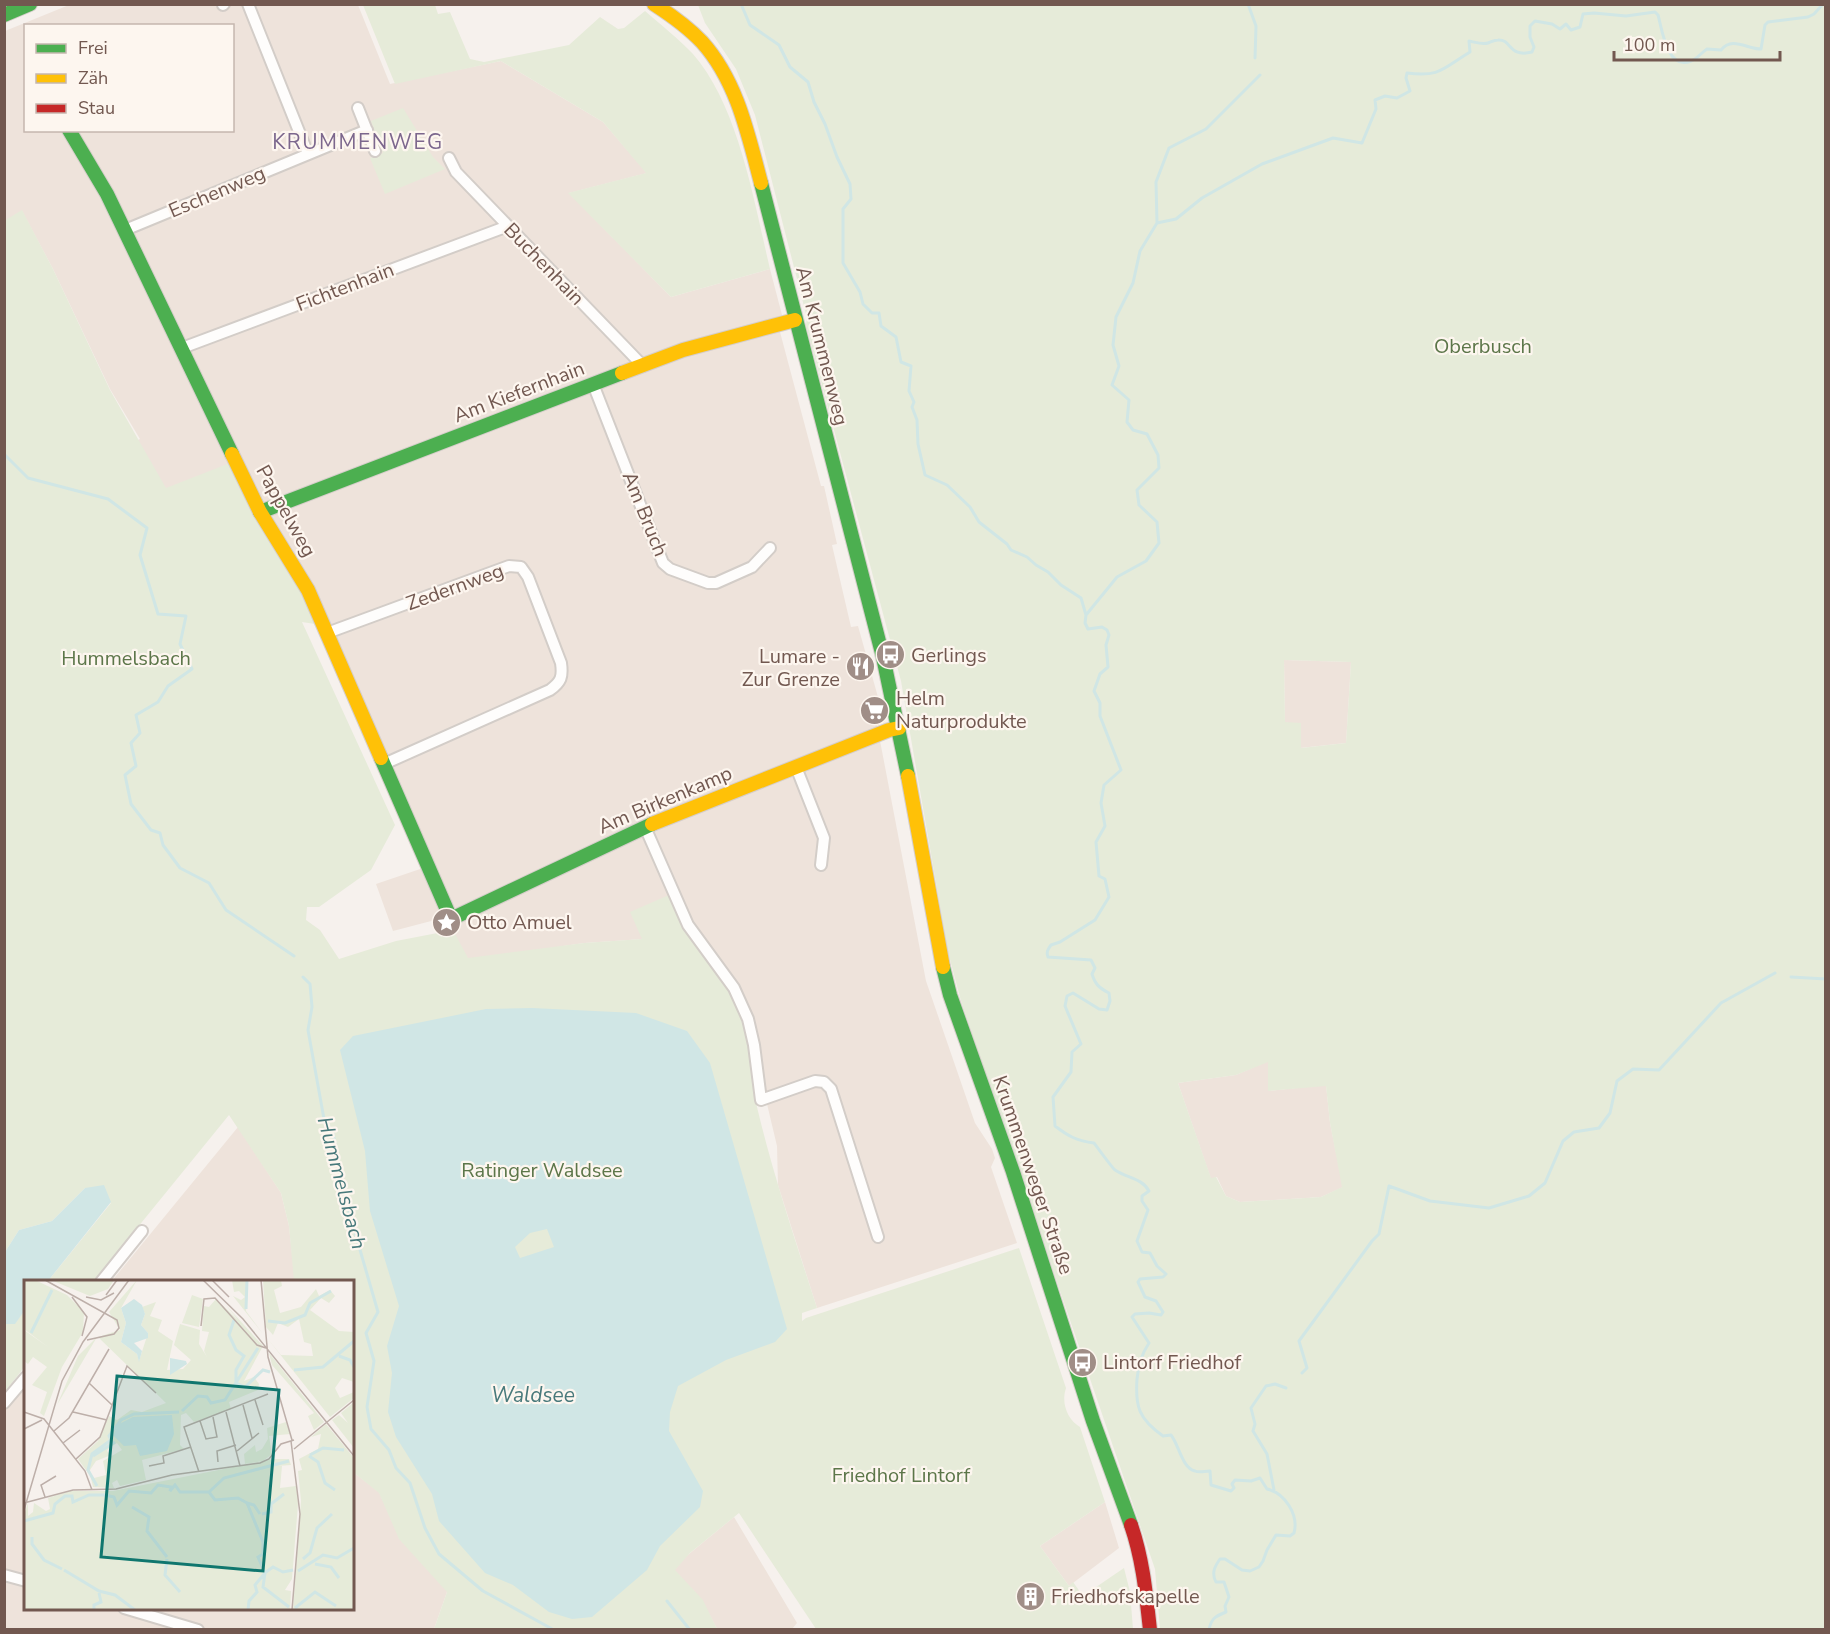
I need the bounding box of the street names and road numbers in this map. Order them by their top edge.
street label: Eschenweg [164,160,270,224]
street label: Buchenhain [498,217,590,311]
street label: Fichtenhain [292,256,398,318]
street label: Am Krummenweg [789,264,855,428]
street label: Am Kiefernhain [450,355,588,429]
street label: Pappelweg [250,460,322,562]
street label: Am Bruch [616,468,674,560]
street label: Zedernweg [403,557,507,617]
street label: Am Birkenkamp [594,760,736,840]
street label: Krummenweger Straße [986,1072,1080,1278]

